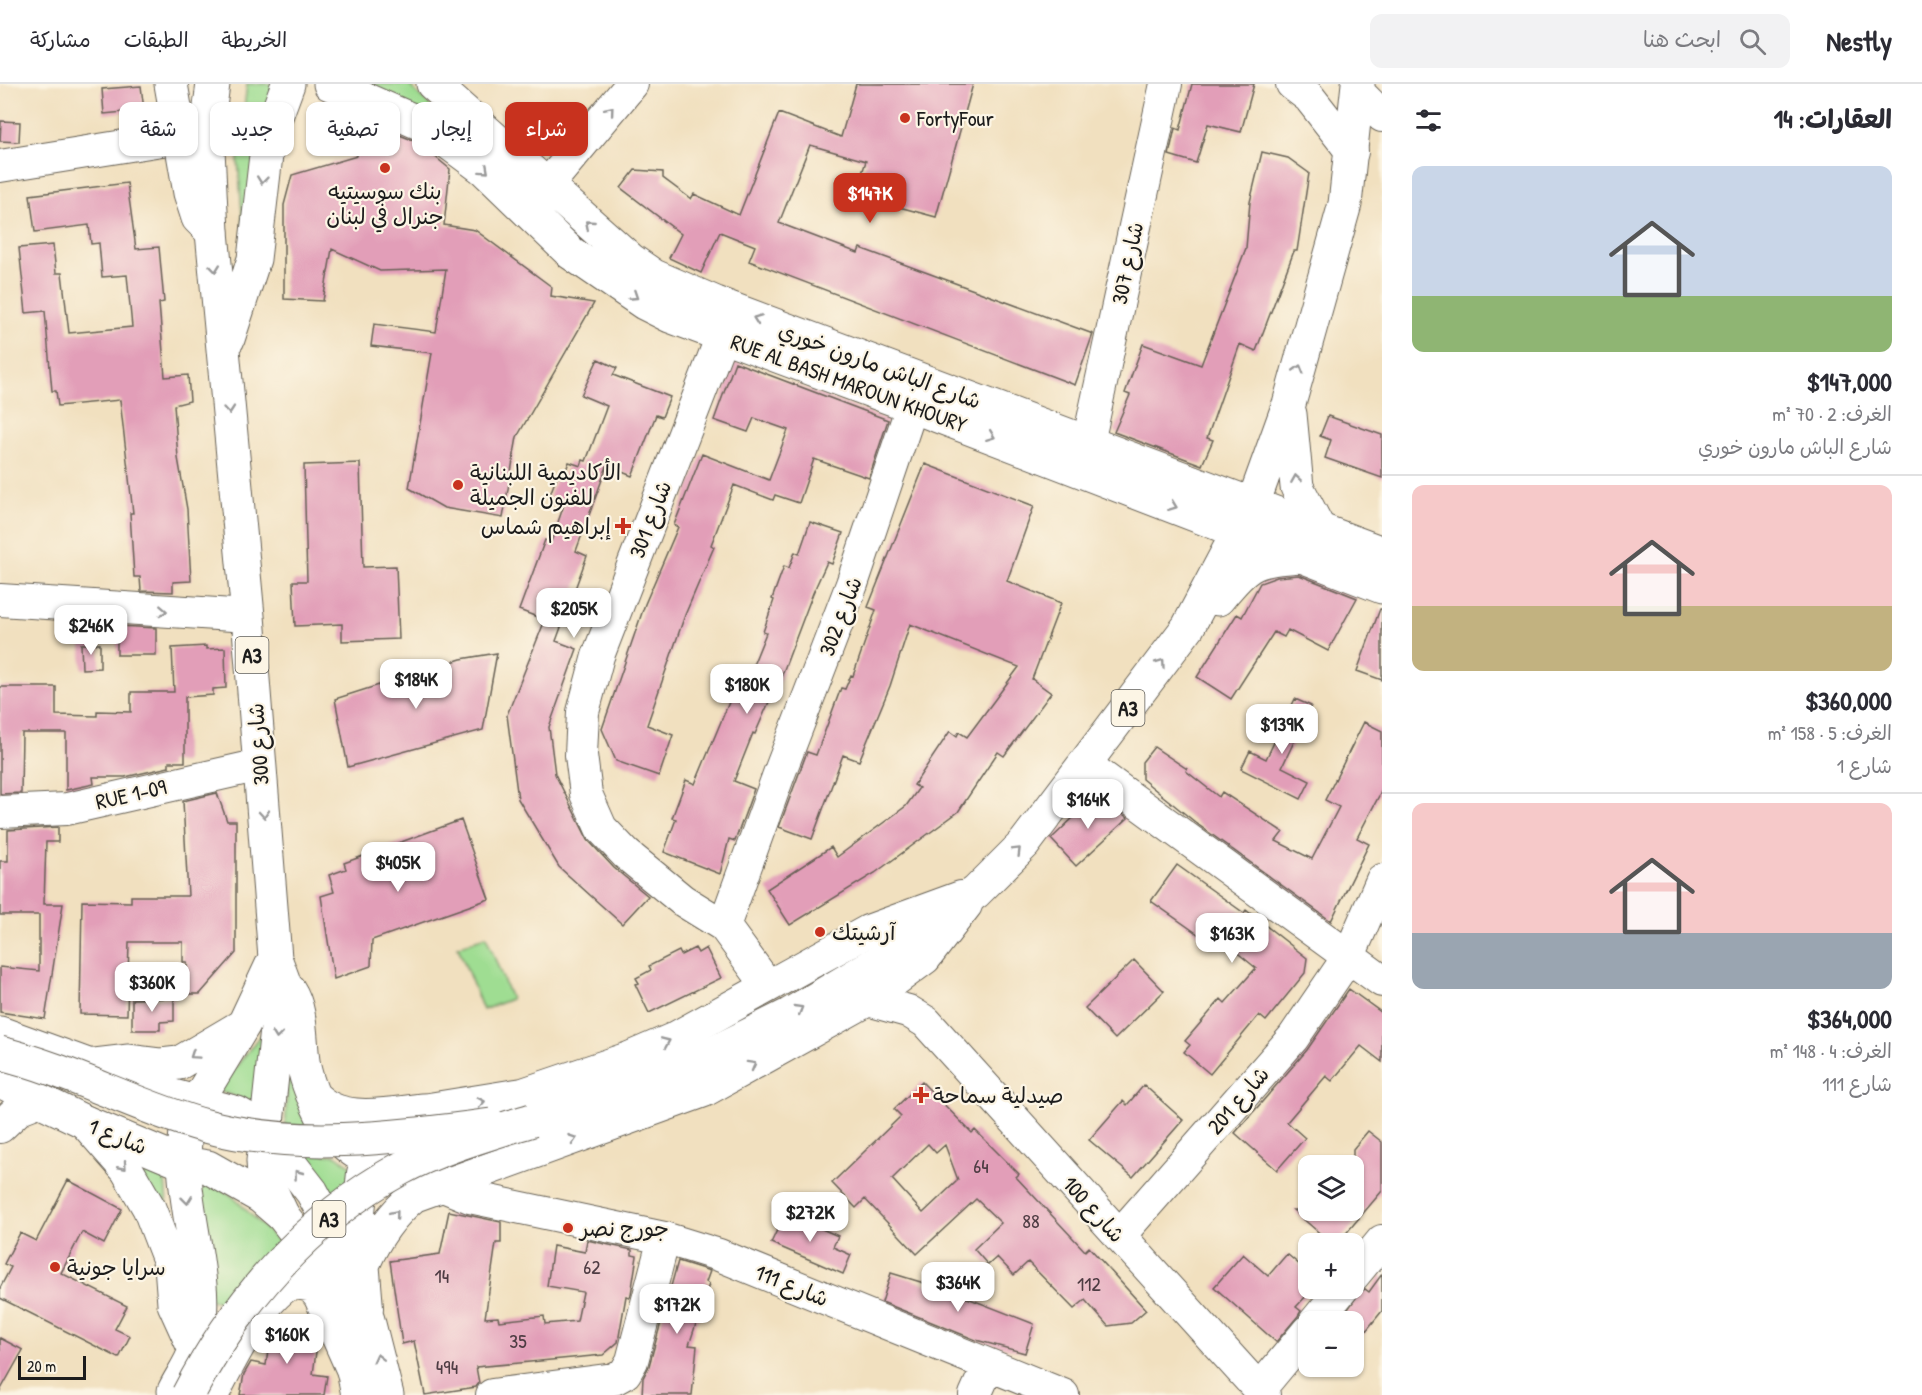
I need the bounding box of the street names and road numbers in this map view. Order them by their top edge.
street label: شارع 307 [1104,219,1151,307]
street label: شارع الباش مارون خوري [774,314,985,417]
street label: RUE AL BASH MAROUN KHOURY [727,326,971,440]
street label: شارع 301 [622,476,679,562]
street label: شارع 302 [811,572,870,660]
road number: A3 [236,637,268,673]
road number: A3 [1112,690,1144,726]
street label: شارع 300 [240,702,277,786]
street label: RUE 1-09 [93,771,169,817]
street label: شارع 201 [1200,1060,1277,1141]
street label: شارع 1 [84,1111,152,1162]
street label: شارع 100 [1055,1169,1132,1250]
road number: A3 [312,1201,346,1237]
street label: شارع 111 [750,1257,833,1314]

